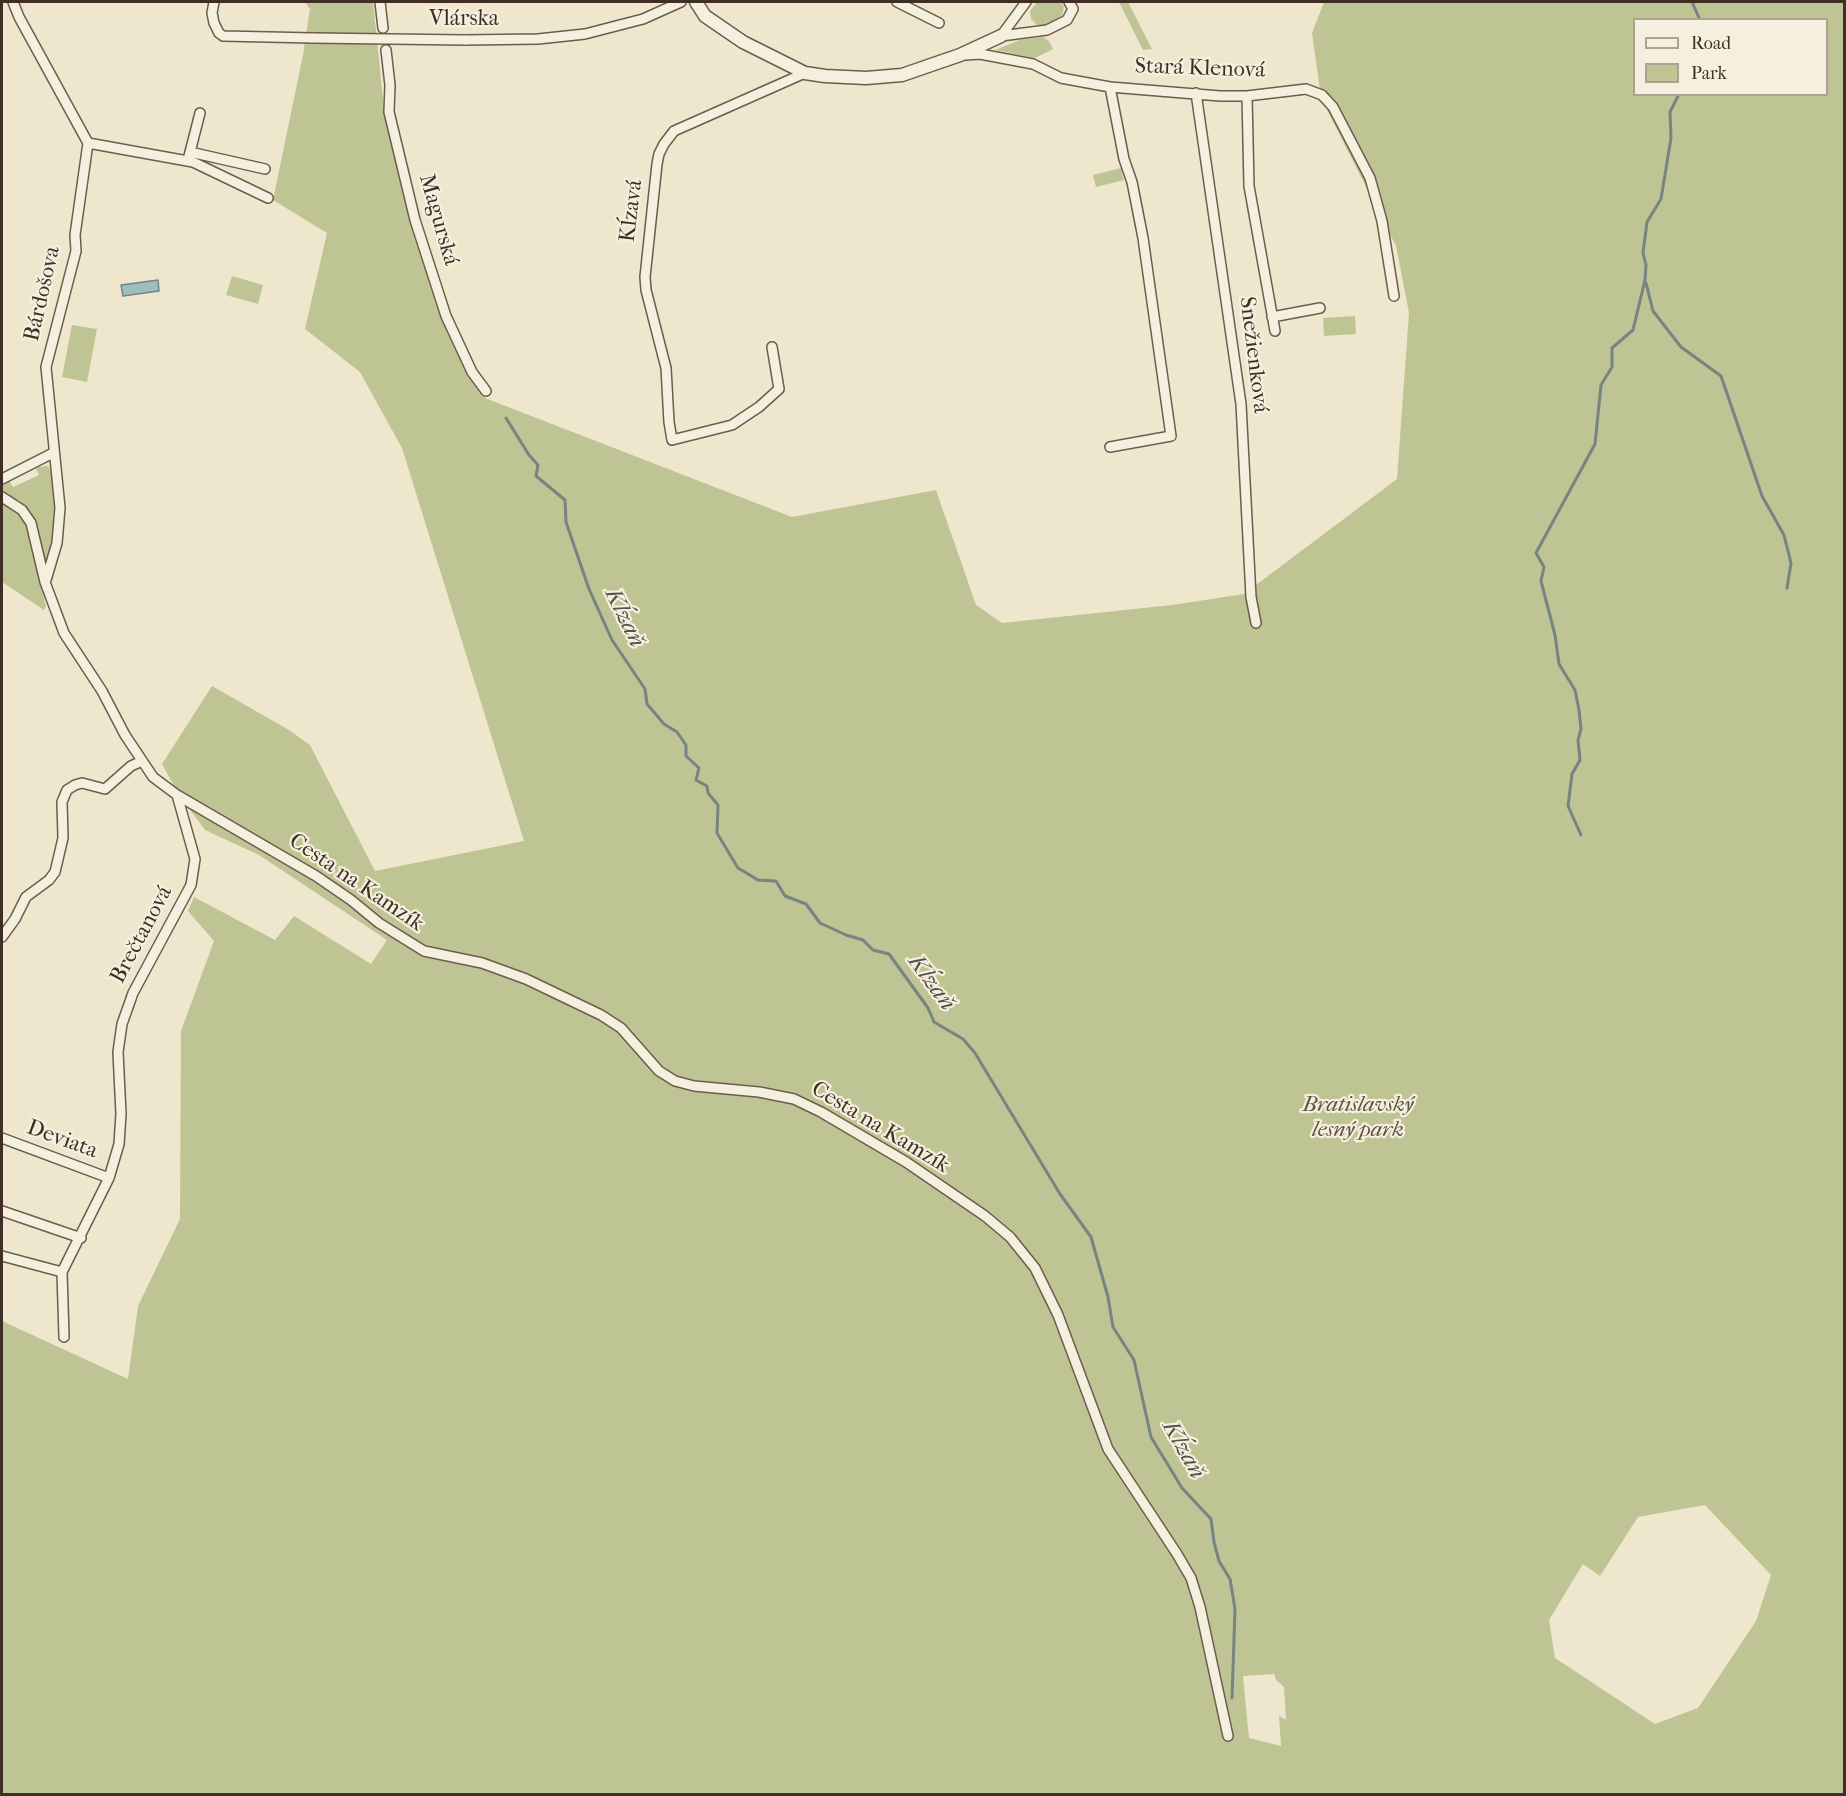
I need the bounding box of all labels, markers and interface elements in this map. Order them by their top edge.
street label: Vlárska [429,7,499,33]
legend [1633,18,1828,96]
text: Road [1691,33,1731,54]
street label: Stará Klenová [1134,54,1266,84]
text: Park [1691,63,1727,84]
street label: Magurská [412,171,464,269]
street label: Kĺzavá [615,178,649,244]
street label: Bárdošova [19,244,67,344]
street label: Snežienková [1233,295,1273,415]
water label: Kĺzaň [597,583,651,653]
street label: Cesta na Kamzík [284,828,428,938]
street label: Brečtanová [105,882,179,988]
water label: Kĺzaň [901,949,961,1017]
street label: Cesta na Kamzík [806,1076,954,1180]
park label: Bratislavský lesný park [1302,1093,1414,1144]
street label: Deviata [23,1115,101,1165]
water label: Kĺzaň [1155,1416,1211,1484]

